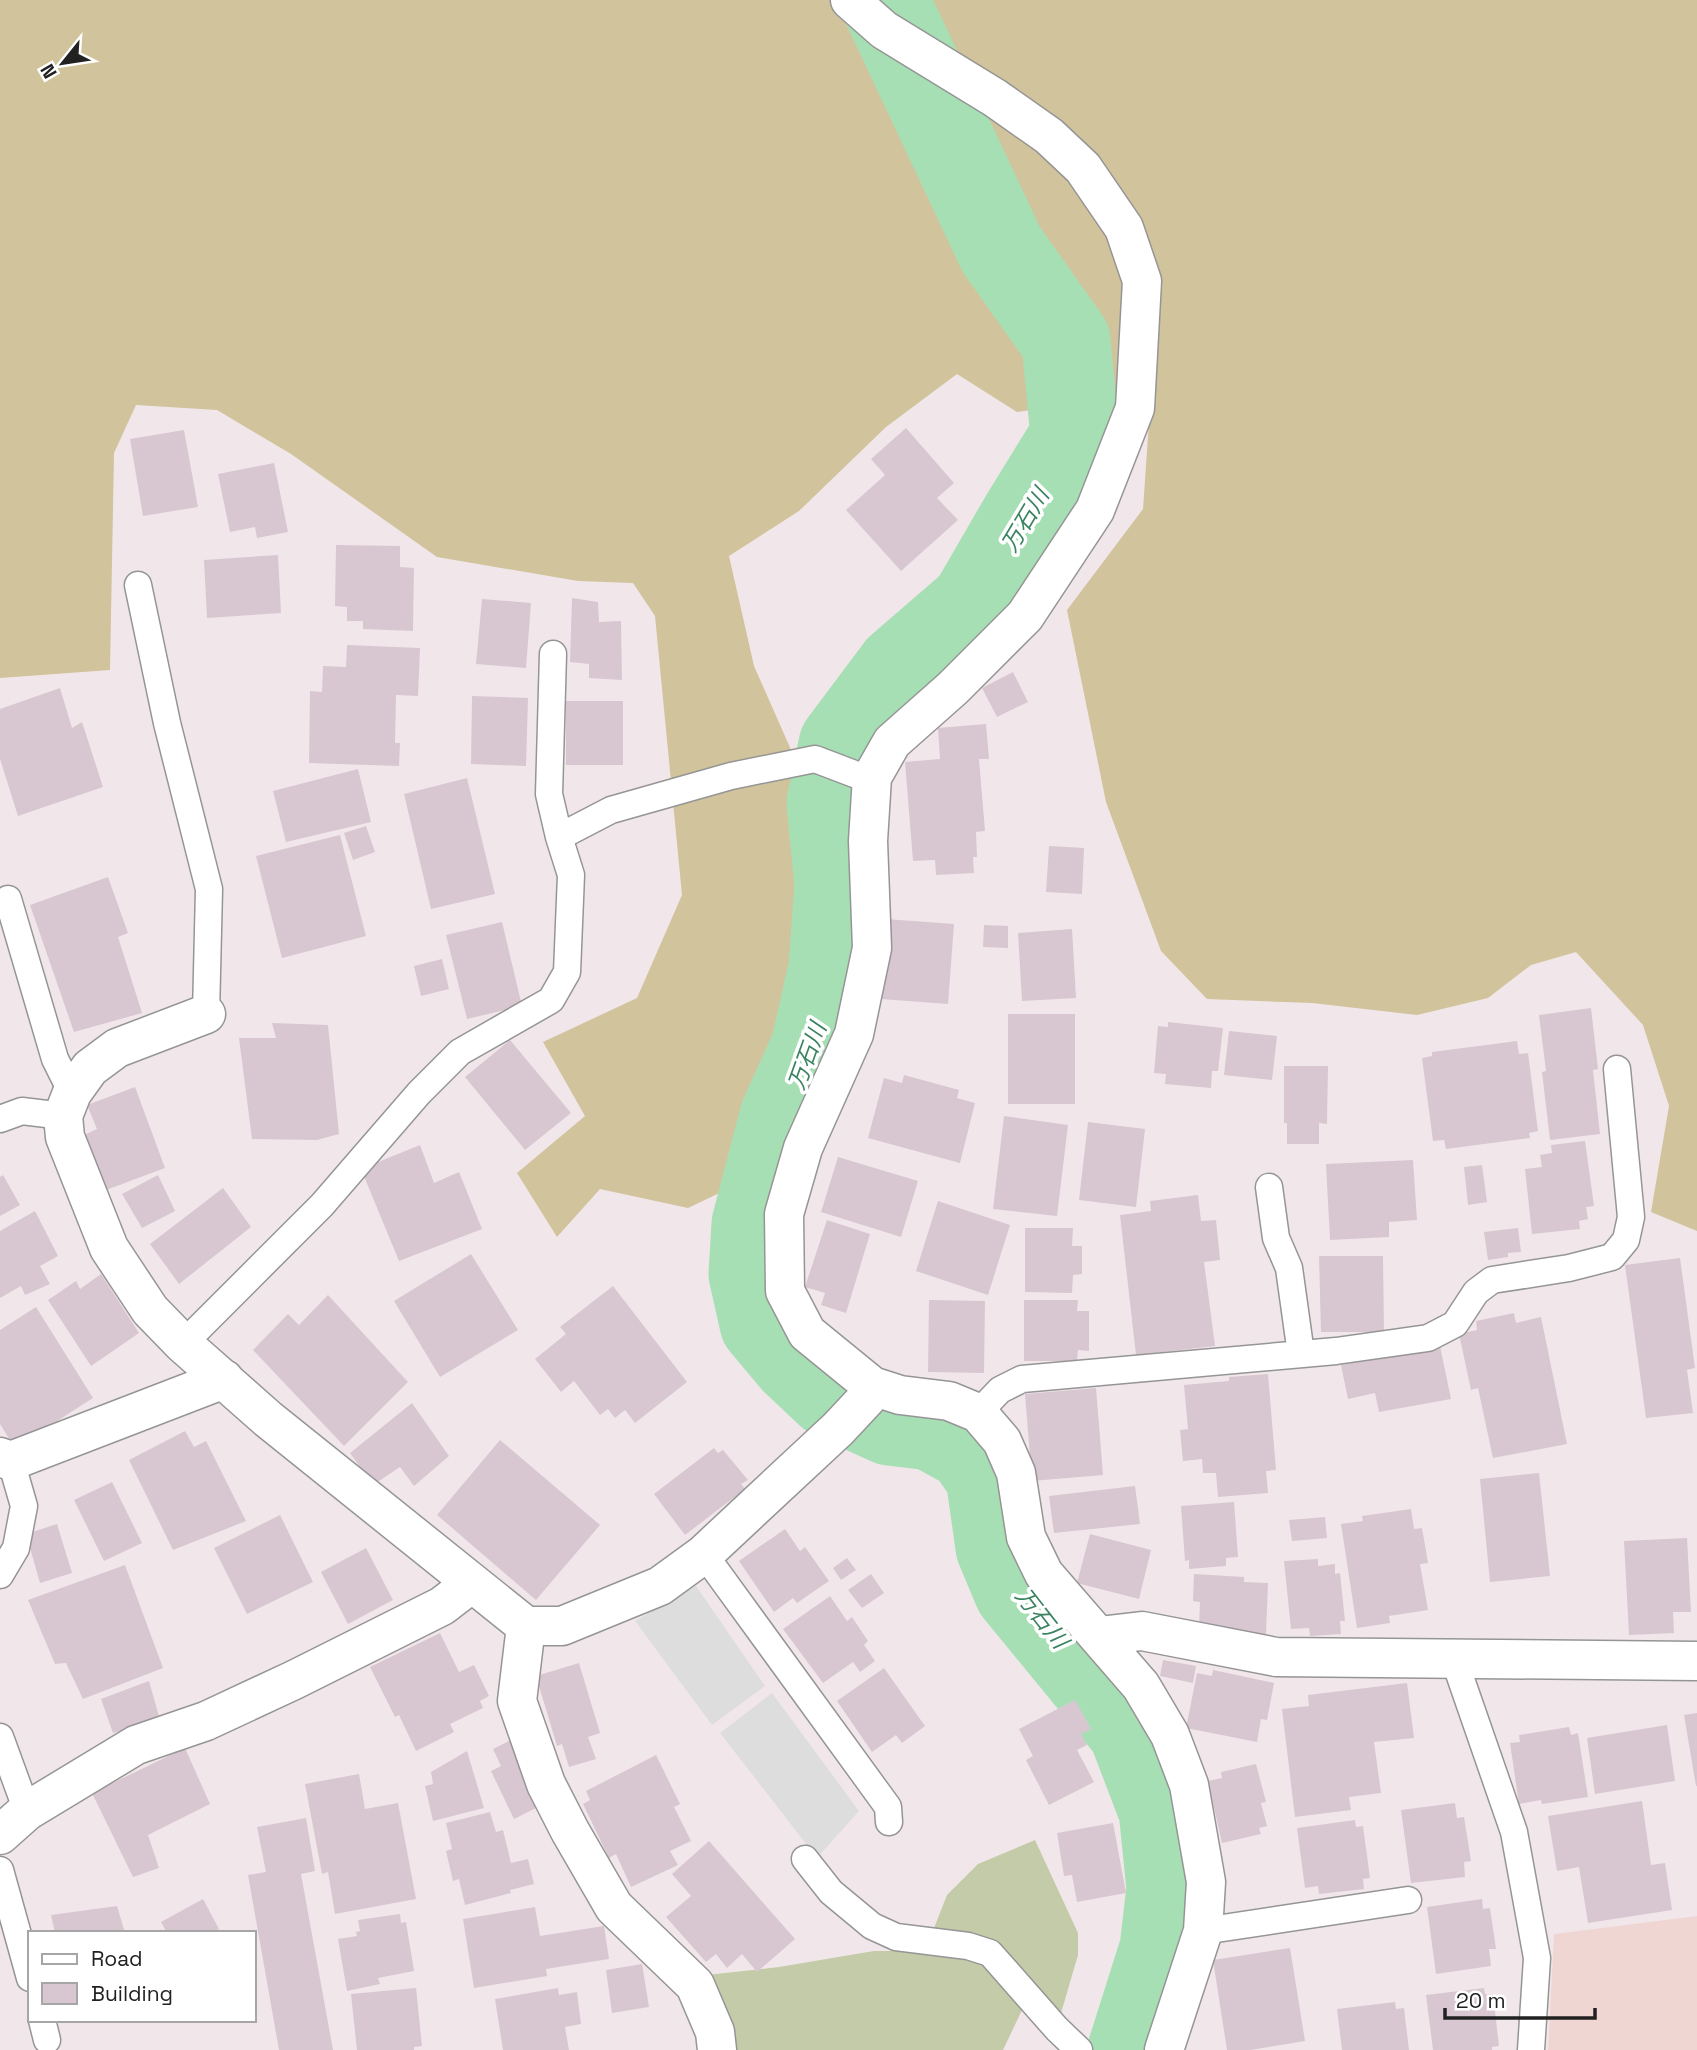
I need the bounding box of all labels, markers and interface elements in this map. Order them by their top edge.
north arrow [28,28,98,98]
text: N [35,59,63,83]
water label: 万石川 [994,480,1057,557]
water label: 万石川 [781,1016,834,1094]
water label: 万石川 [1009,1582,1077,1657]
legend [28,1931,256,2022]
text: Road [91,1945,143,1972]
scale bar [1445,1976,1596,2020]
text: Building [91,1980,173,2007]
text: 20 m [1456,1987,1506,2014]

